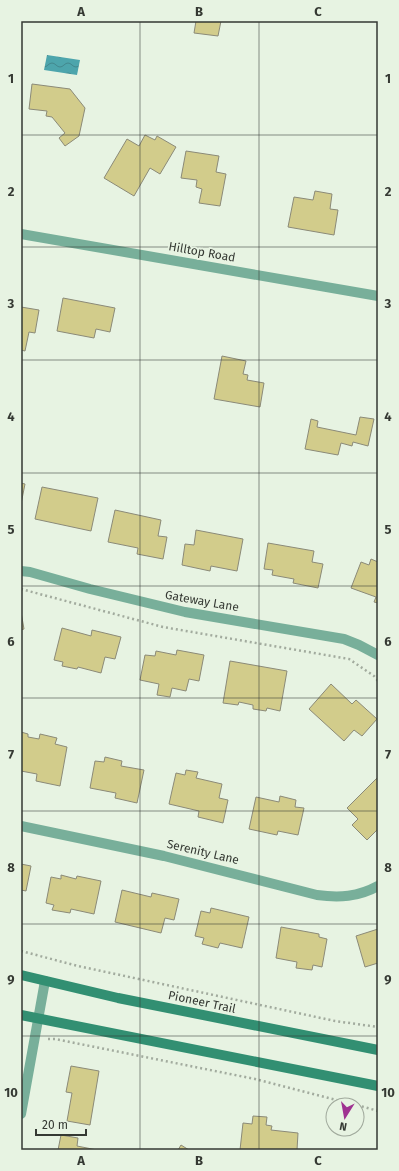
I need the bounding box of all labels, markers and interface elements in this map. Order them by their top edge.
text: A [76,4,85,19]
text: B [195,4,203,19]
text: C [314,4,322,19]
text: 1 [8,71,14,86]
text: 1 [385,71,391,86]
text: 2 [8,184,15,199]
text: 2 [385,184,392,199]
street label: Hilltop Road [167,239,237,265]
text: 3 [7,296,15,311]
text: 3 [384,296,392,311]
text: 4 [7,409,15,424]
text: 4 [384,409,392,424]
text: 5 [8,522,15,537]
text: 5 [385,522,392,537]
street label: Gateway Lane [164,588,240,614]
text: 6 [7,634,15,649]
text: 6 [384,634,392,649]
text: 7 [8,747,14,762]
text: 7 [385,747,391,762]
street label: Serenity Lane [166,837,240,867]
text: 8 [7,860,15,875]
text: 8 [384,860,392,875]
text: 9 [7,972,15,987]
text: 9 [384,972,392,987]
street label: Pioneer Trail [167,988,238,1016]
text: 10 [4,1085,18,1100]
text: 10 [381,1085,395,1100]
north arrow [325,1097,365,1137]
scale bar [36,1111,86,1137]
text: 20 m [42,1118,68,1132]
text: N [338,1119,348,1133]
text: A [76,1153,85,1168]
text: B [195,1153,203,1168]
text: C [314,1153,322,1168]

